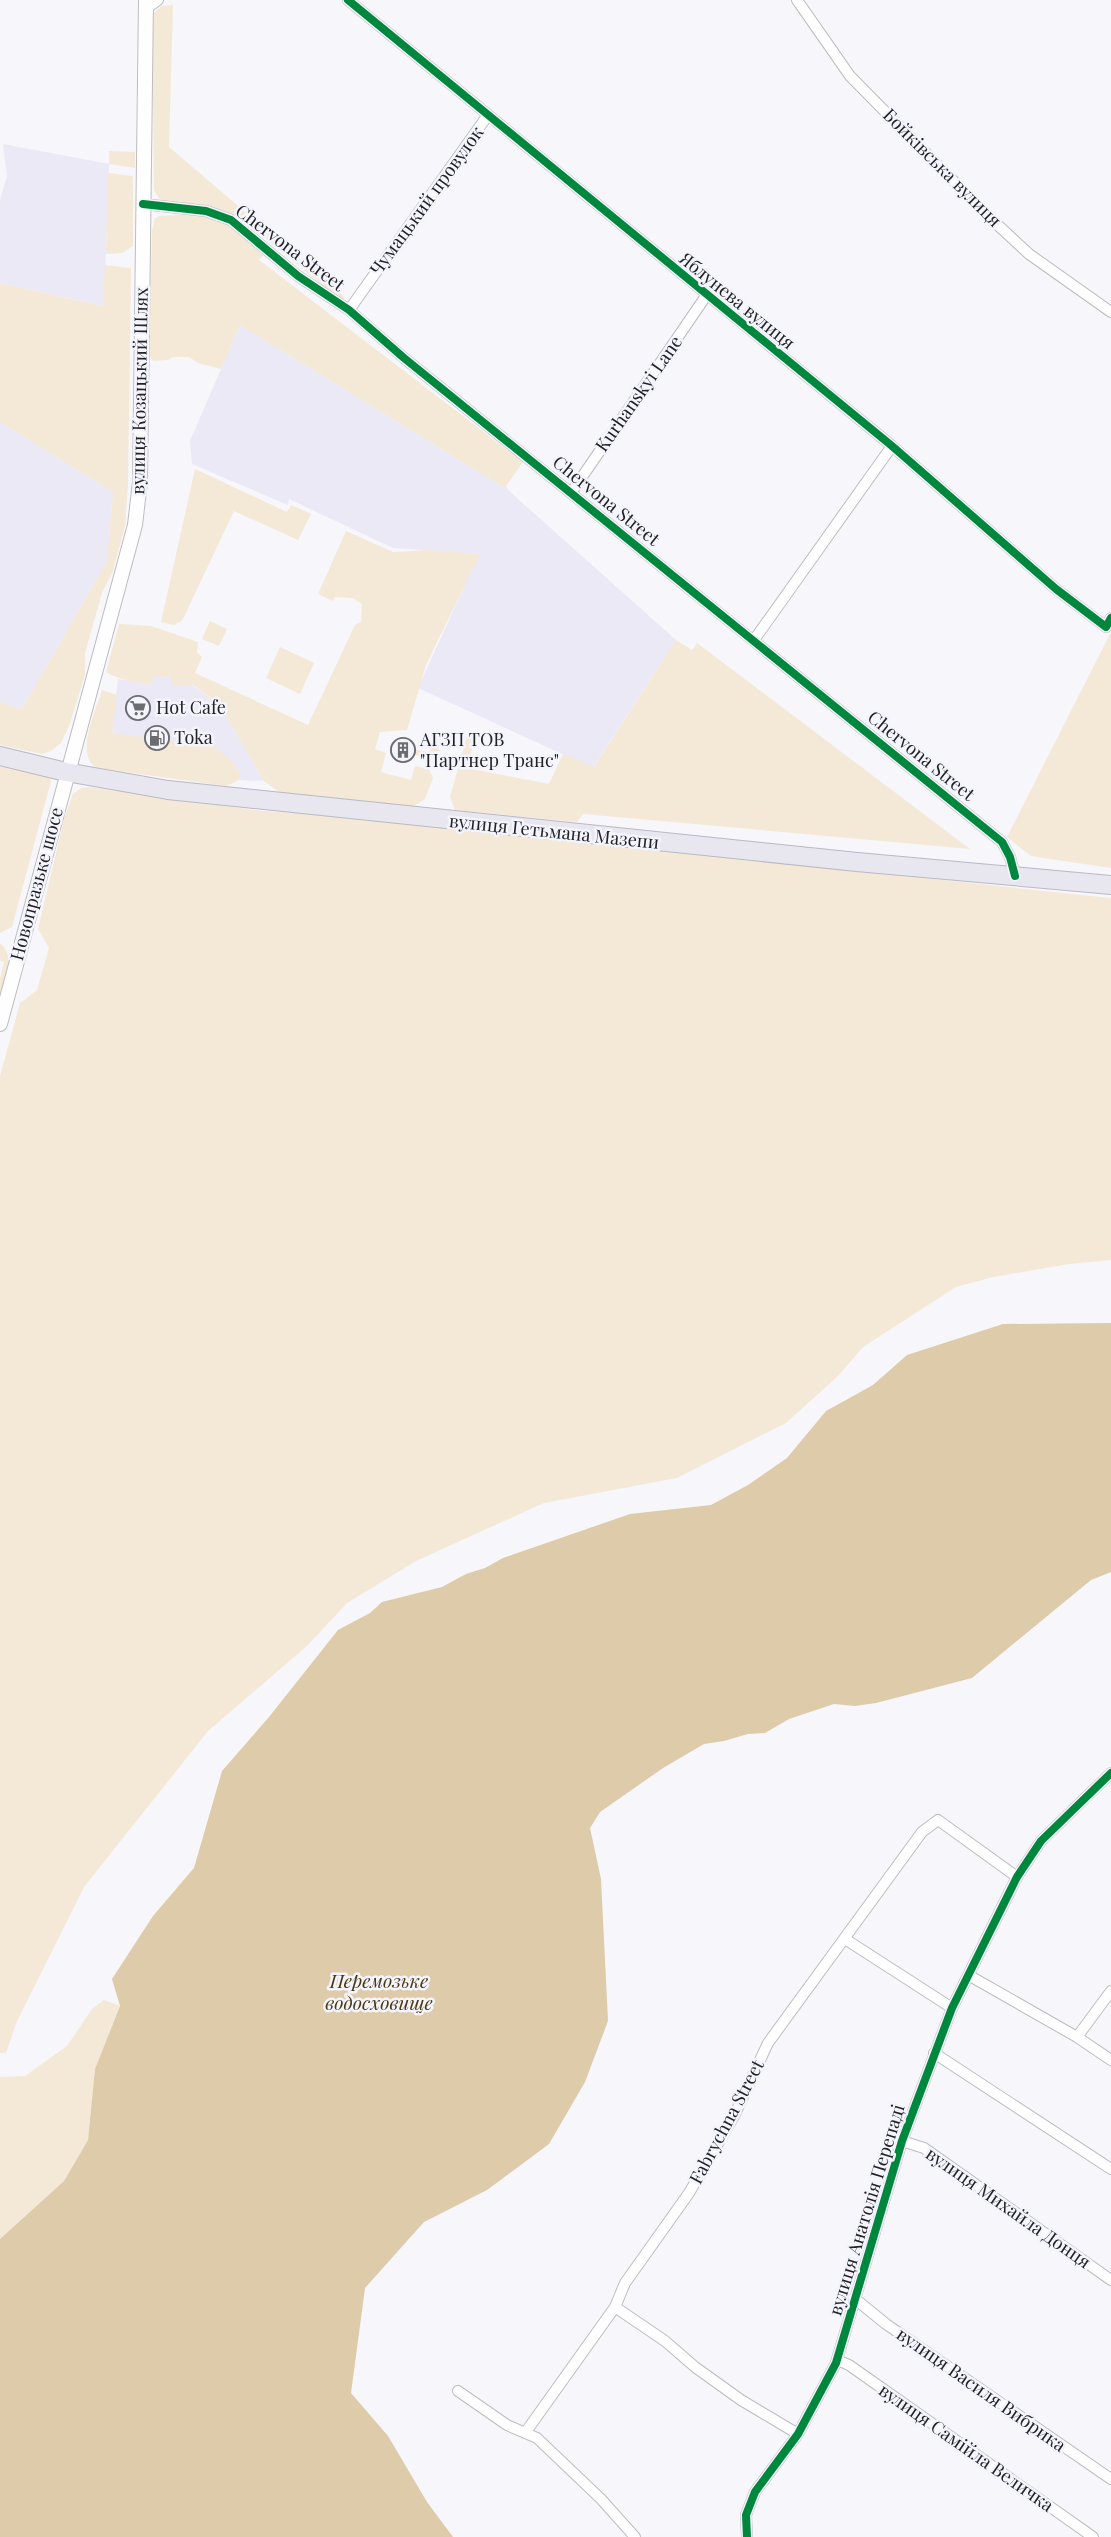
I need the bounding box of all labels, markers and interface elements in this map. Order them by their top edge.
street label: Бойківська вулиця [878,103,1007,232]
street label: Чумацький провулок [364,121,488,280]
street label: Chervona Street [231,198,351,297]
street label: Яблунева вулиця [674,246,801,354]
street label: вулиця Козацький Шлях [125,286,153,495]
street label: Kurhanskyi Lane [589,331,687,456]
street label: Chervona Street [548,450,666,551]
supermarket icon: Hot Cafe [125,695,151,721]
place label: Hot Cafe [156,695,226,719]
street label: Chervona Street [863,705,981,806]
fuel station icon: Toka [144,725,170,751]
place label: Toka [174,725,213,749]
place label: АГЗП ТОВ "Партнер Транс" [419,727,559,772]
building icon: АГЗП ТОВ "Партнер Транс" [390,737,416,763]
street label: Новопразьке шосе [4,805,68,963]
street label: вулиця Гетьмана Мазепи [448,808,660,854]
water label: Перемозьке водосховище [325,1967,433,2015]
street label: Fabrychna Street [683,2055,769,2188]
street label: вулиця Анатолія Перепаді [822,2101,910,2318]
street label: вулиця Михайла Донця [921,2141,1096,2273]
street label: вулиця Василя Вибрика [892,2322,1071,2457]
street label: вулиця Самійла Величка [874,2378,1059,2517]

